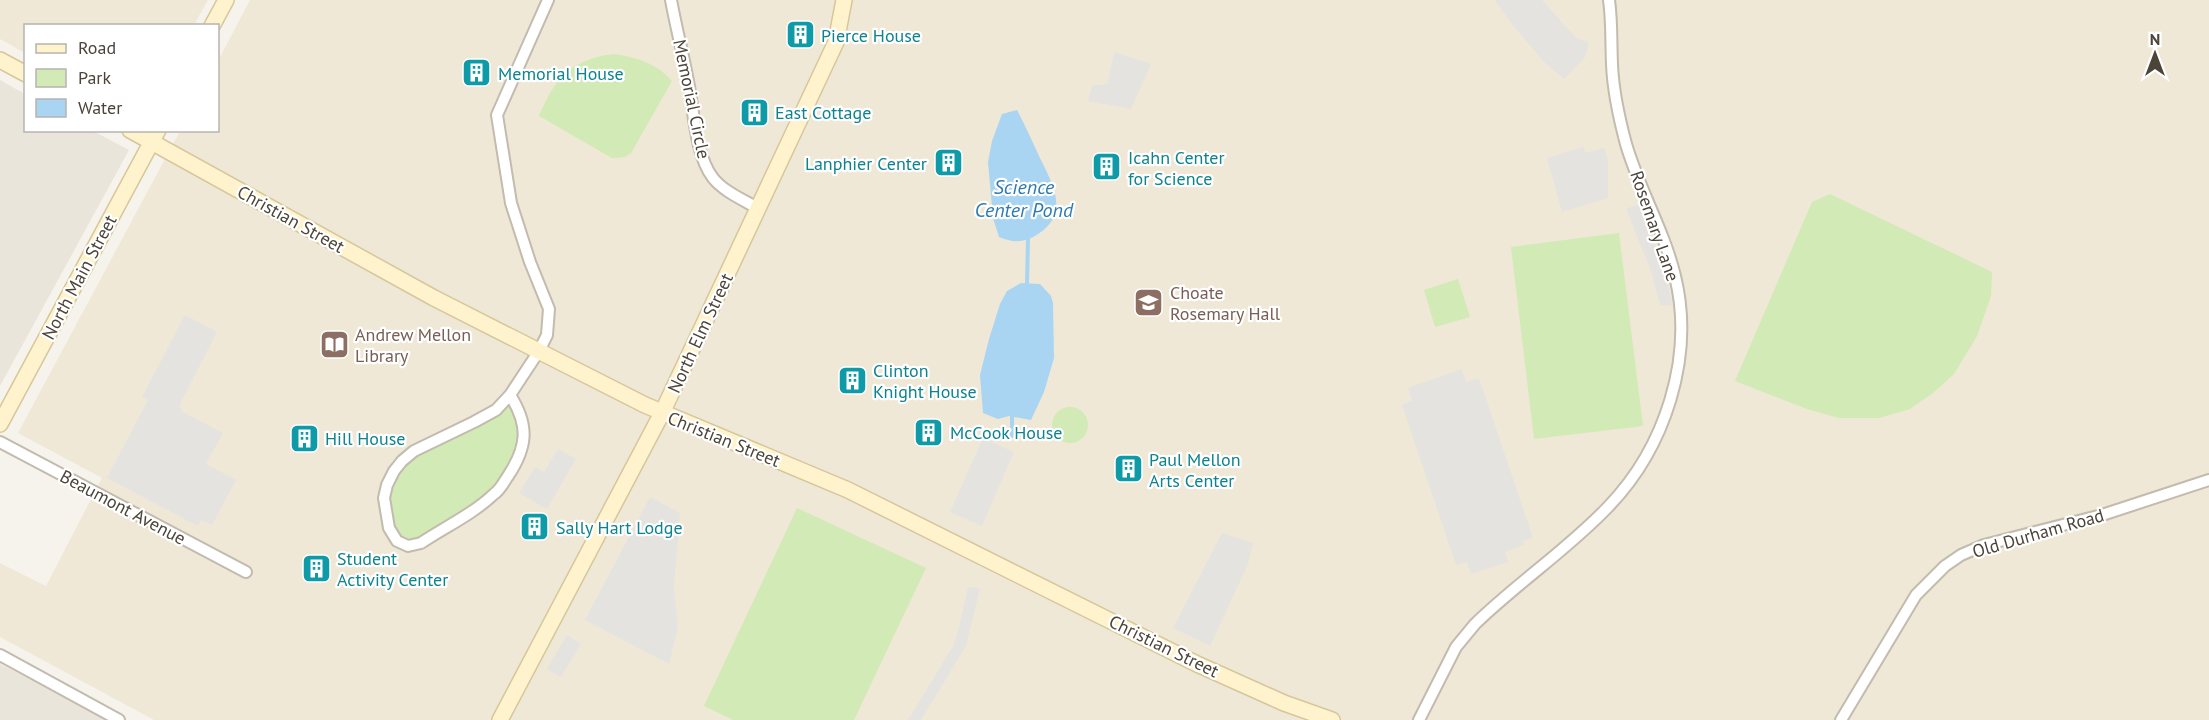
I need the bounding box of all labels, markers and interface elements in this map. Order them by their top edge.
building icon: Pierce House [784,19,816,51]
legend [24,24,219,132]
place label: Pierce House [821,24,921,47]
north arrow [2125,24,2185,84]
text: N [2150,29,2160,49]
text: Road [78,36,116,59]
street label: Memorial Circle [668,37,716,161]
building icon: Memorial House [461,57,493,89]
place label: Memorial House [498,62,624,85]
text: Park [78,66,111,89]
text: Water [78,96,122,119]
building icon: East Cottage [738,96,770,128]
place label: East Cottage [775,101,871,124]
place label: Icahn Center for Science [1128,146,1225,190]
building icon: Lanphier Center [932,147,964,179]
building icon: Icahn Center for Science [1091,151,1123,183]
place label: Lanphier Center [805,152,927,175]
street label: Rosemary Lane [1625,168,1685,284]
water label: Science Center Pond [975,174,1074,223]
street label: Christian Street [233,180,349,258]
street label: North Main Street [37,211,121,343]
street label: North Elm Street [662,269,738,397]
place label: Choate Rosemary Hall [1170,281,1281,325]
school or university icon: Choate Rosemary Hall [1133,286,1165,318]
place label: Andrew Mellon Library [355,323,471,367]
library icon: Andrew Mellon Library [318,328,350,360]
place label: Clinton Knight House [873,359,977,403]
building icon: Clinton Knight House [836,364,868,396]
street label: Christian Street [664,406,784,472]
building icon: McCook House [913,416,945,448]
place label: McCook House [950,421,1062,444]
building icon: Hill House [288,422,320,454]
place label: Hill House [325,427,405,450]
place label: Paul Mellon Arts Center [1149,448,1241,492]
building icon: Paul Mellon Arts Center [1112,453,1144,485]
street label: Beaumont Avenue [56,464,190,550]
street label: Old Durham Road [1969,503,2107,563]
building icon: Sally Hart Lodge [519,511,551,543]
place label: Sally Hart Lodge [556,516,683,539]
place label: Student Activity Center [337,547,448,591]
building icon: Student Activity Center [300,552,332,584]
street label: Christian Street [1105,610,1223,682]

